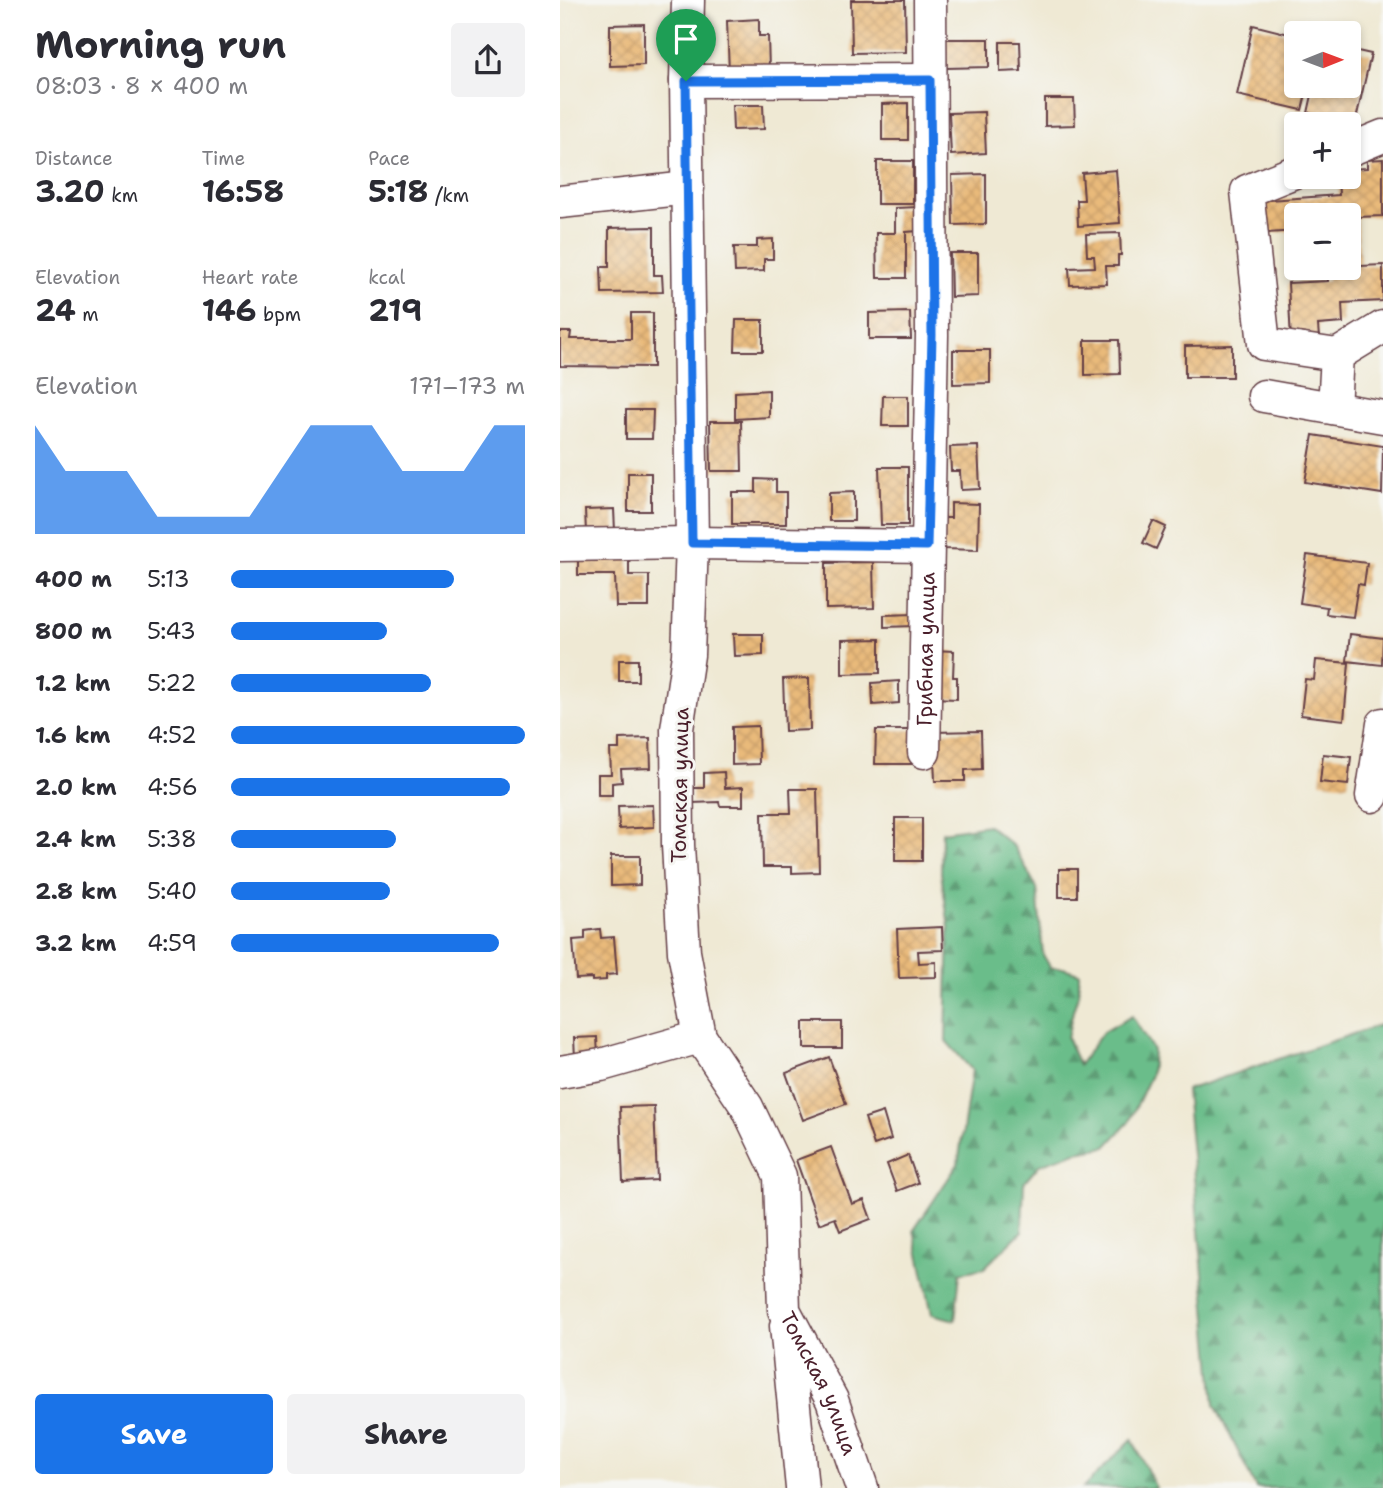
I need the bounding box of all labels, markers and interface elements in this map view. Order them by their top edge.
pin [656,9,716,81]
text: Morning run [35,19,286,70]
icon: arrive [667,20,705,58]
north arrow [1284,21,1362,98]
map controls [1284,21,1361,280]
button: share [451,23,525,97]
text: 08:03 · 8 × 400 m [35,71,248,101]
button: + [1284,112,1361,189]
text: Distance [35,146,113,171]
text: Time [202,146,245,171]
text: Pace [368,146,410,171]
text: 3.20 [35,171,105,212]
text: 16:58 [202,171,284,212]
text: 5:18 [368,171,429,212]
text: km [105,183,138,208]
text: /km [429,183,469,208]
button: − [1284,203,1361,280]
text: Elevation [35,265,120,290]
text: Heart rate [202,265,298,290]
text: kcal [368,265,405,290]
text: 24 [35,290,76,331]
text: 146 [202,290,257,331]
text: 219 [368,290,422,331]
text: m [76,302,99,327]
text: bpm [257,302,301,327]
text: Elevation [35,371,138,401]
text: 171–173 m [409,371,525,401]
text: 400 m [35,564,112,594]
text: 5:13 [147,564,190,594]
street label: Грибная улица [911,572,941,726]
text: 800 m [35,616,112,646]
text: 5:43 [147,616,196,646]
text: 1.2 km [35,668,111,698]
text: 5:22 [147,668,196,698]
street label: Томская улица [665,707,695,863]
text: 1.6 km [35,720,110,750]
text: 4:52 [147,720,197,750]
text: 2.0 km [35,772,117,802]
text: 4:56 [147,772,198,802]
text: 2.4 km [35,824,116,854]
text: 5:38 [147,824,197,854]
text: 2.8 km [35,876,117,906]
text: 5:40 [147,876,197,906]
text: 3.2 km [35,928,117,958]
text: 4:59 [147,928,197,958]
street label: Томская улица [773,1307,864,1459]
button: Save [35,1394,273,1474]
button: Share [287,1394,525,1474]

